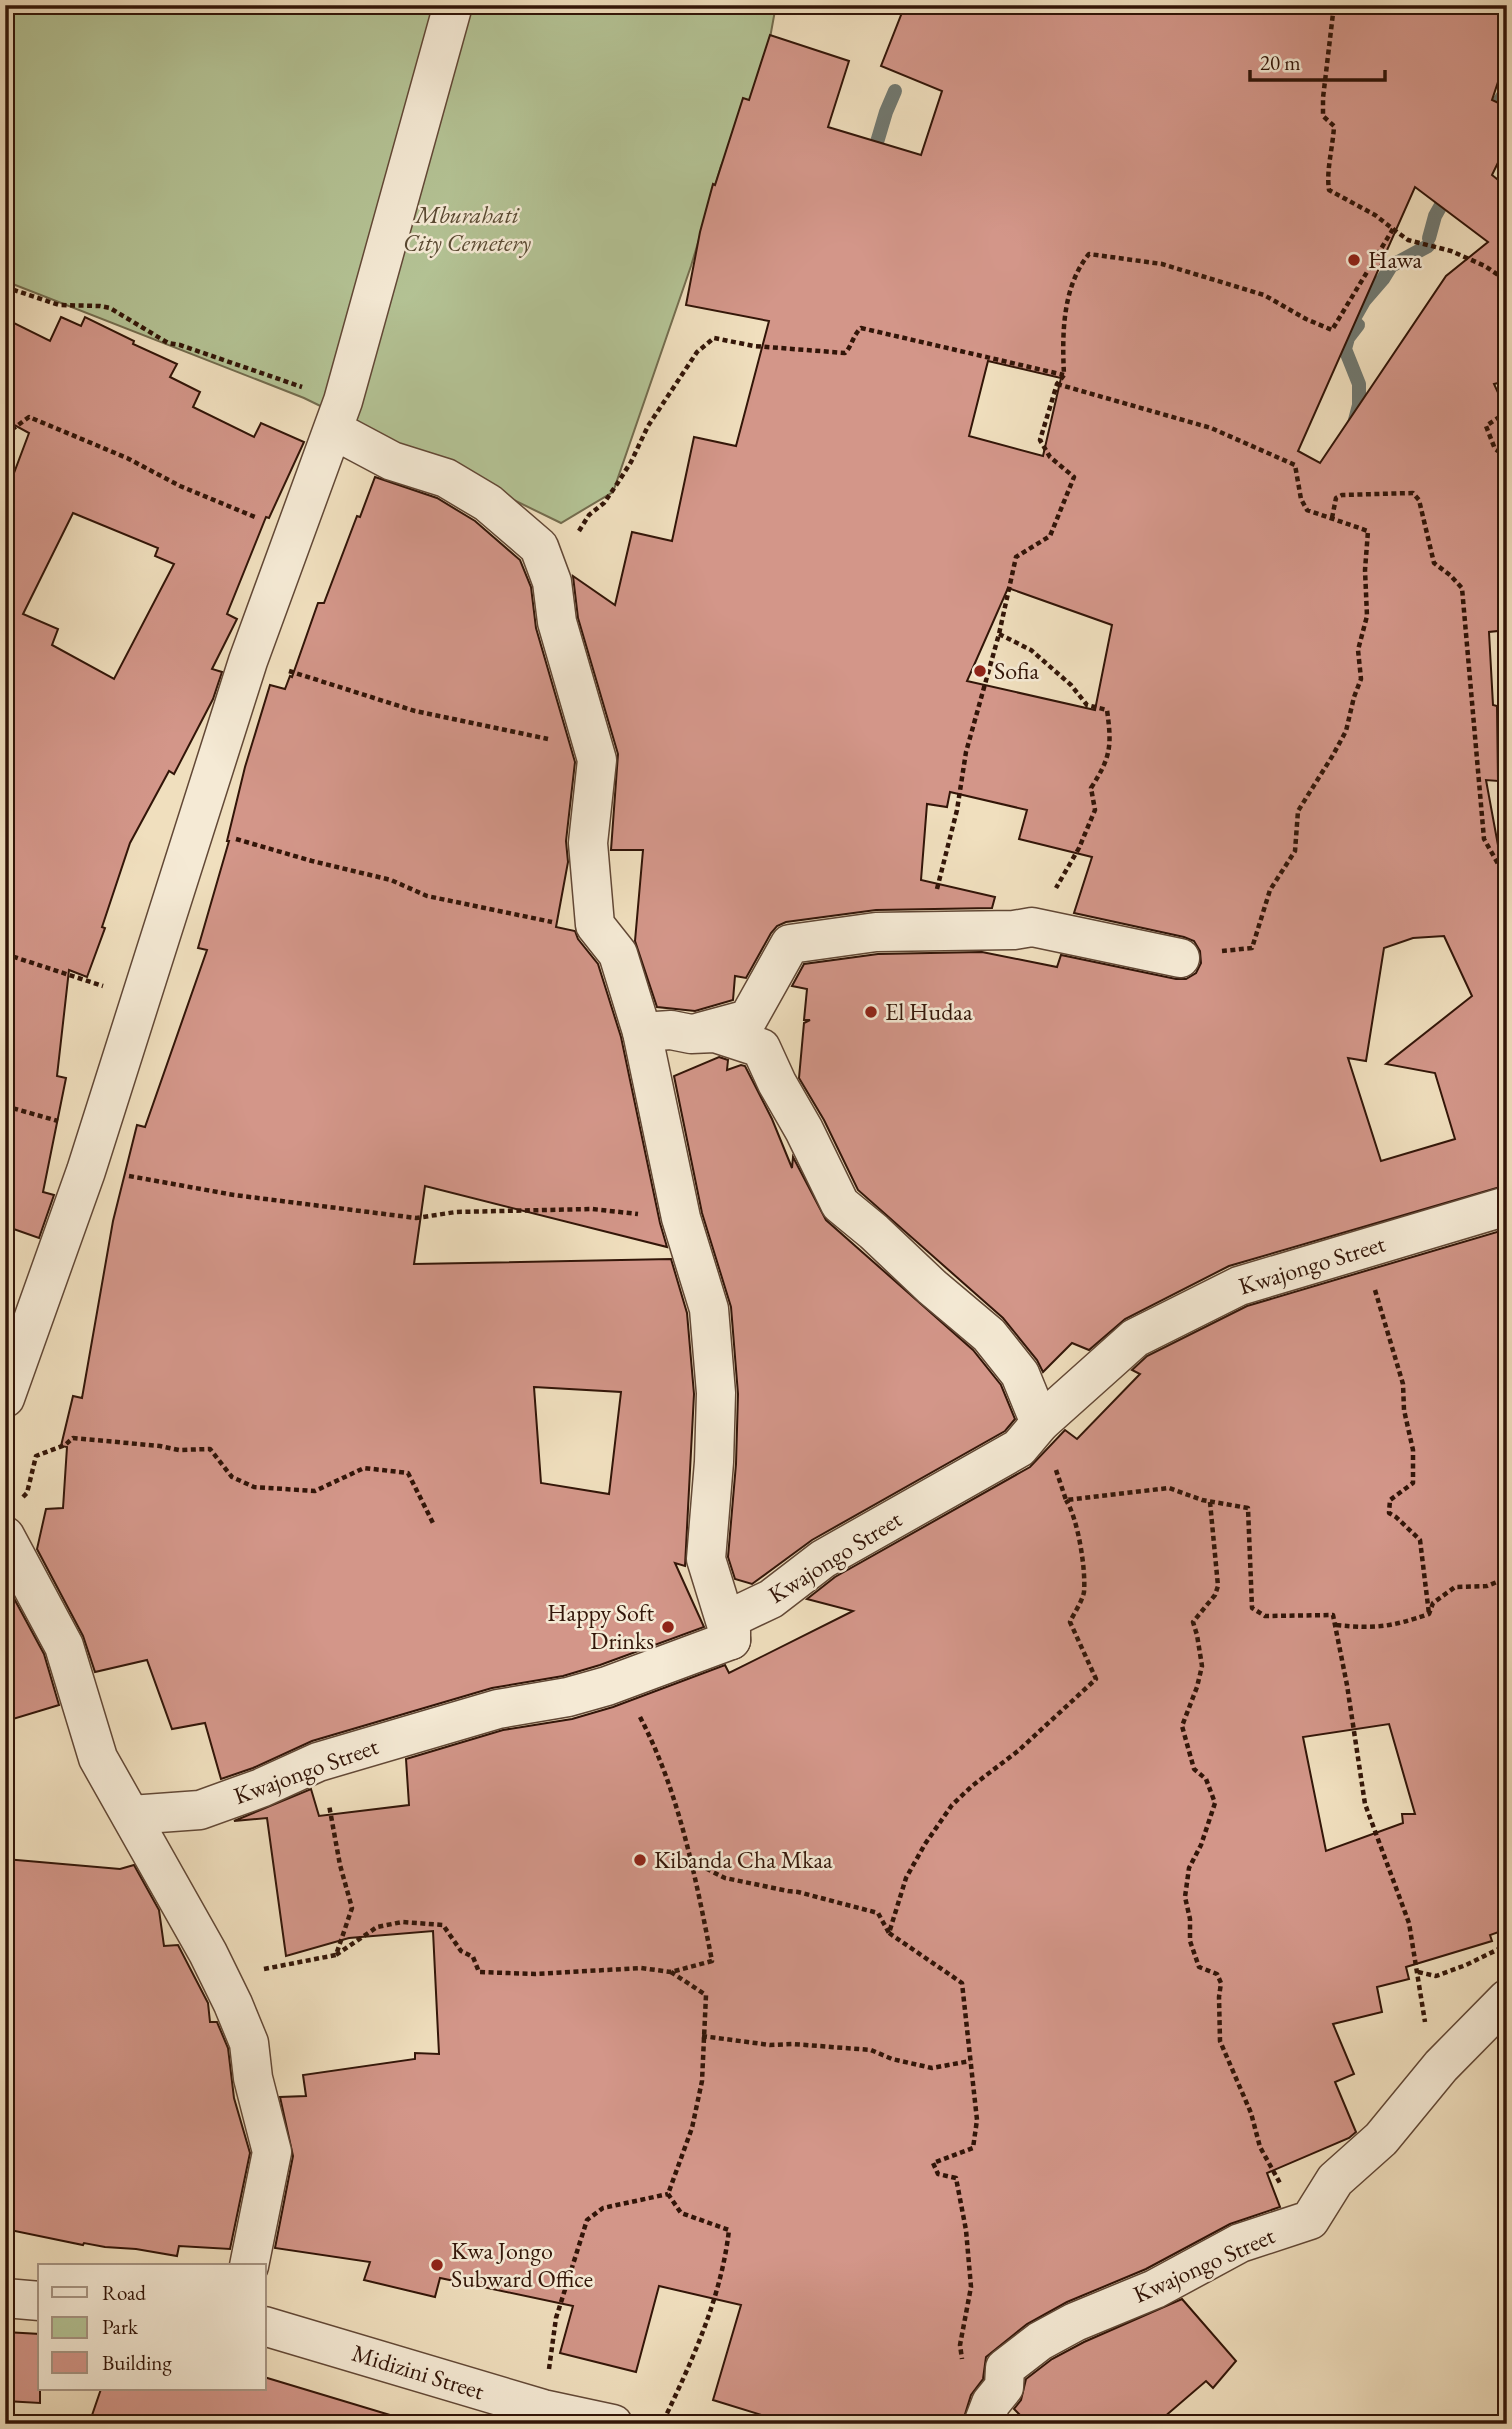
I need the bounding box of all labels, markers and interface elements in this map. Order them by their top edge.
scale bar [1250,38,1384,82]
text: 20 m [1260,49,1301,76]
park label: Mburahati City Cemetery [403,199,531,258]
place label: Hawa [1368,244,1423,275]
marker: Hawa [1346,252,1362,268]
place label: Sofia [994,655,1039,686]
marker: Sofia [972,663,988,679]
place label: El Hudaa [885,996,973,1027]
marker: El Hudaa [863,1004,879,1020]
street label: Kwajongo Street [1235,1227,1389,1302]
street label: Kwajongo Street [762,1503,908,1610]
place label: Happy Soft Drinks [547,1597,654,1656]
marker: Happy Soft Drinks [660,1619,676,1635]
street label: Kwajongo Street [229,1730,383,1811]
place label: Kibanda Cha Mkaa [654,1844,833,1875]
marker: Kibanda Cha Mkaa [632,1852,648,1868]
street label: Kwajongo Street [1128,2219,1280,2310]
place label: Kwa Jongo Subward Office [451,2235,593,2294]
marker: Kwa Jongo Subward Office [429,2257,445,2273]
legend [38,2264,266,2390]
text: Road [102,2279,146,2306]
text: Park [102,2313,139,2340]
street label: Midizini Street [348,2337,488,2406]
text: Building [102,2349,172,2376]

